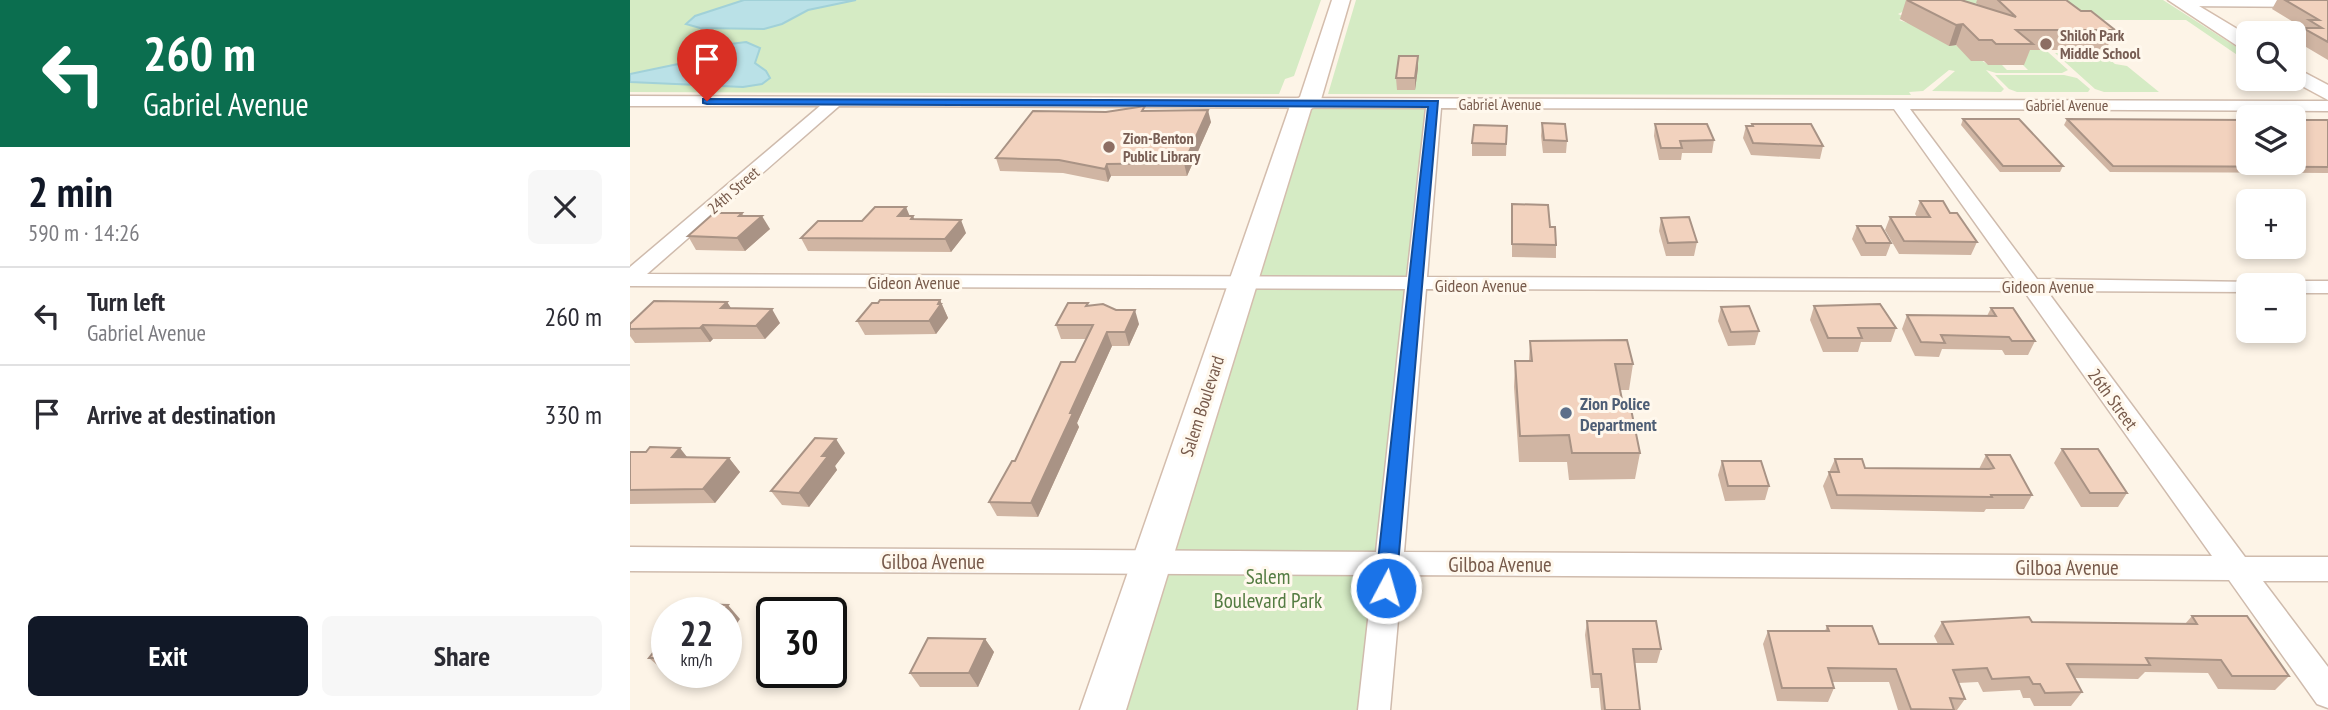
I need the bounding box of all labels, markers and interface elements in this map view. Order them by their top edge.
text: 260 m [143,21,256,85]
map controls [2236,21,2306,343]
button: search [2236,21,2306,91]
place label: Shiloh Park Middle School [2060,25,2141,63]
icon: left [28,28,119,119]
pin [677,29,737,101]
marker: Shiloh Park Middle School [2038,36,2054,52]
icon: arrive [688,40,726,78]
text: Gabriel Avenue [143,83,309,125]
street label: Gabriel Avenue [1459,94,1541,114]
street label: Gabriel Avenue [2026,95,2108,115]
button: layers [2236,105,2306,175]
place label: Zion-Benton Public Library [1123,128,1201,166]
marker: Zion-Benton Public Library [1101,139,1117,155]
street label: 24th Street [703,162,764,218]
text: 2 min [28,164,113,219]
button: close [528,170,602,244]
button: + [2236,189,2306,259]
text: 590 m · 14:26 [28,218,140,247]
street label: Gideon Avenue [868,271,960,294]
button: − [2236,273,2306,343]
street label: Gideon Avenue [1435,274,1527,297]
street label: Gideon Avenue [2002,275,2094,298]
text: Turn left [87,285,165,318]
icon: left [28,297,66,335]
text: 260 m [544,300,602,333]
text: Gabriel Avenue [87,318,206,347]
street label: Salem Boulevard [1175,353,1229,459]
street label: 26th Street [2083,364,2143,434]
place label: Zion Police Department [1580,392,1657,436]
icon: arrive [28,395,66,433]
text: Arrive at destination [87,398,276,431]
text: 330 m [544,398,602,431]
marker: Zion Police Department [1558,405,1574,421]
street label: Gilboa Avenue [881,548,985,575]
position arrow [1349,551,1423,625]
street label: Gilboa Avenue [1448,551,1552,578]
street label: Gilboa Avenue [2015,554,2119,581]
park label: Salem Boulevard Park [1214,563,1322,614]
speed limit sign: 30 [756,597,847,688]
text: 22 [680,610,713,656]
button: Exit [28,616,308,696]
button: Share [322,616,602,696]
text: km/h [681,648,712,671]

